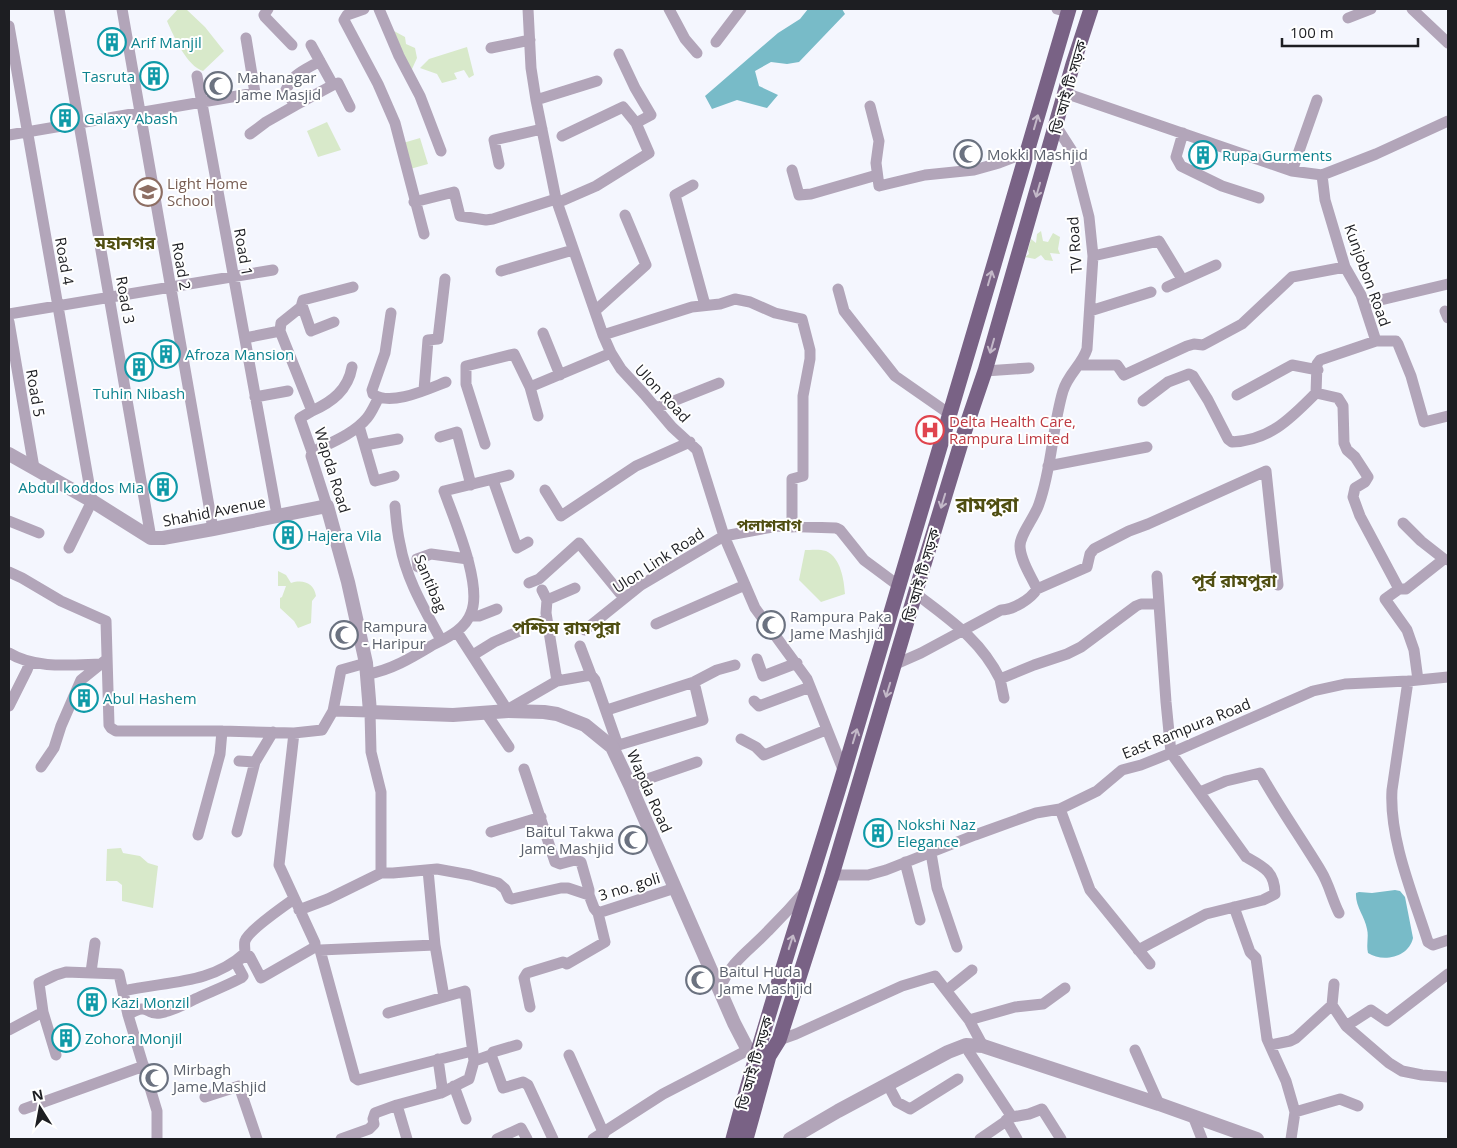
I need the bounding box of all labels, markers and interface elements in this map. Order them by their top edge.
scale bar [1282,15,1418,47]
text: 100 m [1290,22,1334,42]
building icon: Arif Manjil [97,27,127,57]
place label: Arif Manjil [131,32,202,52]
street label: ডি আই টি সড়ক [1045,37,1091,137]
building icon: Tasruta [139,61,169,91]
place label: Tasruta [82,66,135,86]
place label: Mahanagar Jame Masjid [235,67,321,104]
mosque icon: Mahanagar Jame Masjid [203,71,233,101]
building icon: Galaxy Abash [50,103,80,133]
place label: Galaxy Abash [84,108,178,128]
one-way arrow [1032,115,1041,131]
mosque icon: Mokki Mashjid [953,139,983,169]
building icon: Rupa Gurments [1188,140,1218,170]
place label: Mokki Mashjid [987,144,1088,164]
place label: Rupa Gurments [1222,145,1332,165]
place label: Light Home School [167,173,248,210]
school or university icon: Light Home School [133,177,163,207]
one-way arrow [1032,181,1042,197]
street label: TV Road [1062,216,1086,274]
street label: Kunjobon Road [1340,221,1396,329]
street label: Road 1 [230,226,258,278]
district label: মহানগর [94,230,156,254]
street label: Road 4 [51,235,79,287]
street label: Road 2 [168,240,196,292]
one-way arrow [985,271,995,287]
street label: Road 3 [112,274,140,326]
one-way arrow [987,337,997,353]
building icon: Afroza Mansion [151,339,181,369]
place label: Afroza Mansion [185,344,294,364]
building icon: Tuhin Nibash [124,352,154,382]
street label: Ulon Road [631,360,695,426]
street label: Road 5 [22,367,50,419]
place label: Tuhin Nibash [93,383,185,403]
place label: Delta Health Care, Rampura Limited [949,411,1076,448]
hospital icon: Delta Health Care, Rampura Limited [915,415,945,445]
street label: Wapda Road [310,425,356,515]
building icon: Abdul koddos Mia [148,472,178,502]
place label: Abdul koddos Mia [18,477,144,497]
street label: Shahid Avenue [161,491,267,531]
district label: রামপুরা [955,491,1019,518]
one-way arrow [938,492,948,508]
district label: পলাশবাগ [736,514,802,536]
building icon: Hajera Vila [273,520,303,550]
street label: Ulon Link Road [608,523,708,597]
place label: Hajera Vila [307,525,382,545]
street label: ডি আই টি সড়ক [898,525,944,625]
street label: Santibag [410,551,452,615]
district label: পূর্ব রামপুরা [1191,568,1278,592]
place label: Rampura Paka Jame Mashjid [788,606,892,643]
mosque icon: Rampura Paka Jame Mashjid [756,610,786,640]
district label: পশ্চিম রামপুরা [512,615,621,639]
place label: Rampura - Haripur [363,616,427,653]
mosque icon: Rampura - Haripur [329,620,359,650]
one-way arrow [882,682,892,698]
building icon: Abul Hashem [69,683,99,713]
place label: Abul Hashem [103,688,197,708]
street label: East Rampura Road [1119,693,1253,763]
one-way arrow [850,728,860,744]
street label: Wapda Road [623,746,677,836]
place label: Nokshi Naz Elegance [897,814,976,851]
building icon: Nokshi Naz Elegance [863,818,893,848]
place label: Baitul Takwa Jame Mashjid [519,821,614,858]
mosque icon: Baitul Takwa Jame Mashjid [618,825,648,855]
street label: 3 no. goli [596,867,662,905]
one-way arrow [787,934,797,950]
place label: Baitul Huda Jame Mashjid [717,961,813,998]
mosque icon: Baitul Huda Jame Mashjid [685,965,715,995]
building icon: Kazi Monzil [77,987,107,1017]
place label: Kazi Monzil [111,992,190,1012]
street label: ডি আই টি সড়ক [731,1013,777,1113]
building icon: Zohora Monjil [51,1023,81,1053]
place label: Zohora Monjil [85,1028,182,1048]
place label: Mirbagh Jame Mashjid [171,1059,267,1096]
mosque icon: Mirbagh Jame Mashjid [139,1063,169,1093]
north arrow [15,1083,65,1133]
text: N [30,1084,45,1105]

